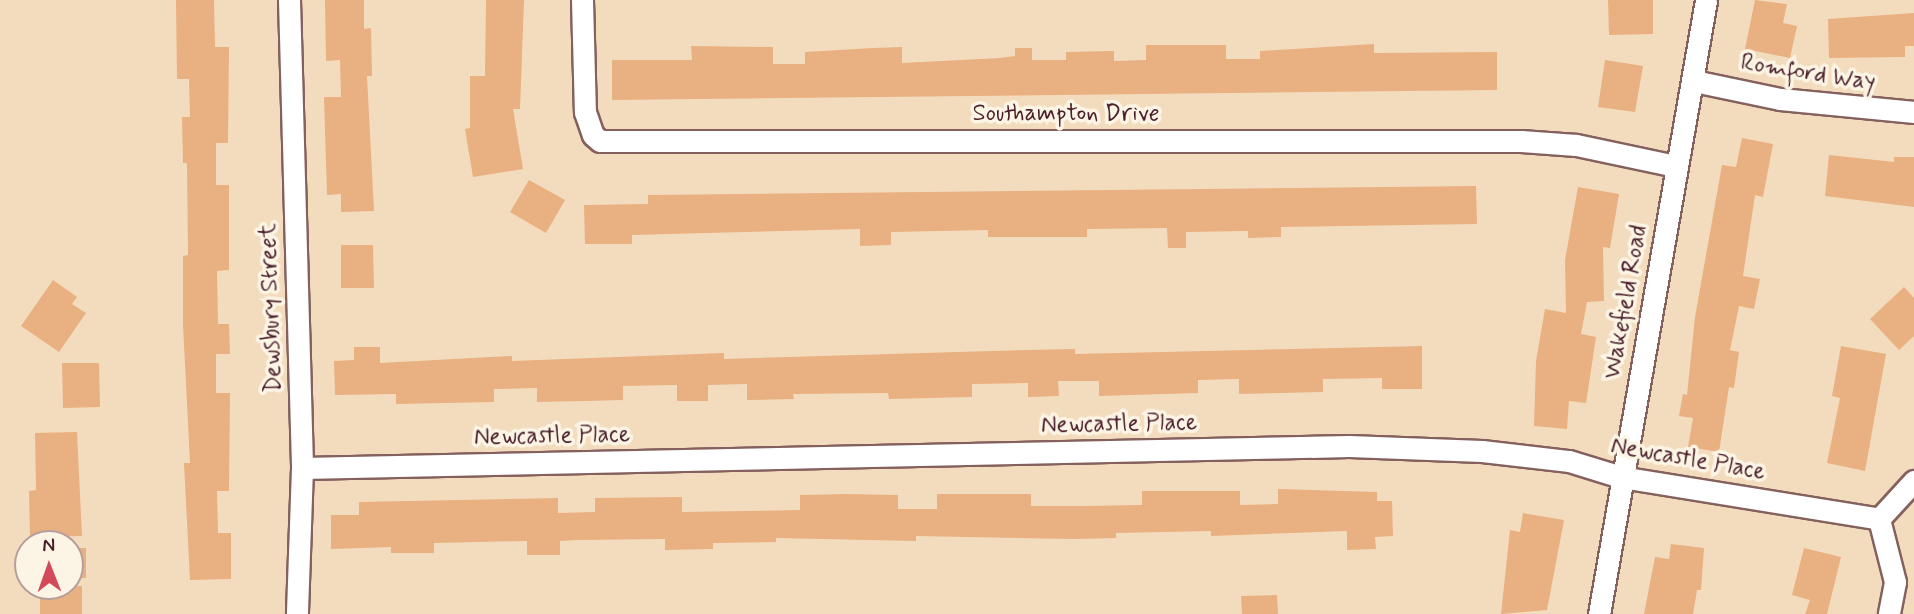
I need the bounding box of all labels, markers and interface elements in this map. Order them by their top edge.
street label: Romford Way [1737,48,1879,98]
street label: Southampton Drive [973,100,1159,128]
street label: Dewsbury Street [254,223,288,393]
street label: Wakefield Road [1598,223,1654,381]
street label: Newcastle Place [1040,408,1198,440]
street label: Newcastle Place [473,420,631,452]
street label: Newcastle Place [1608,431,1768,487]
north arrow [14,530,84,600]
text: N [42,533,55,558]

